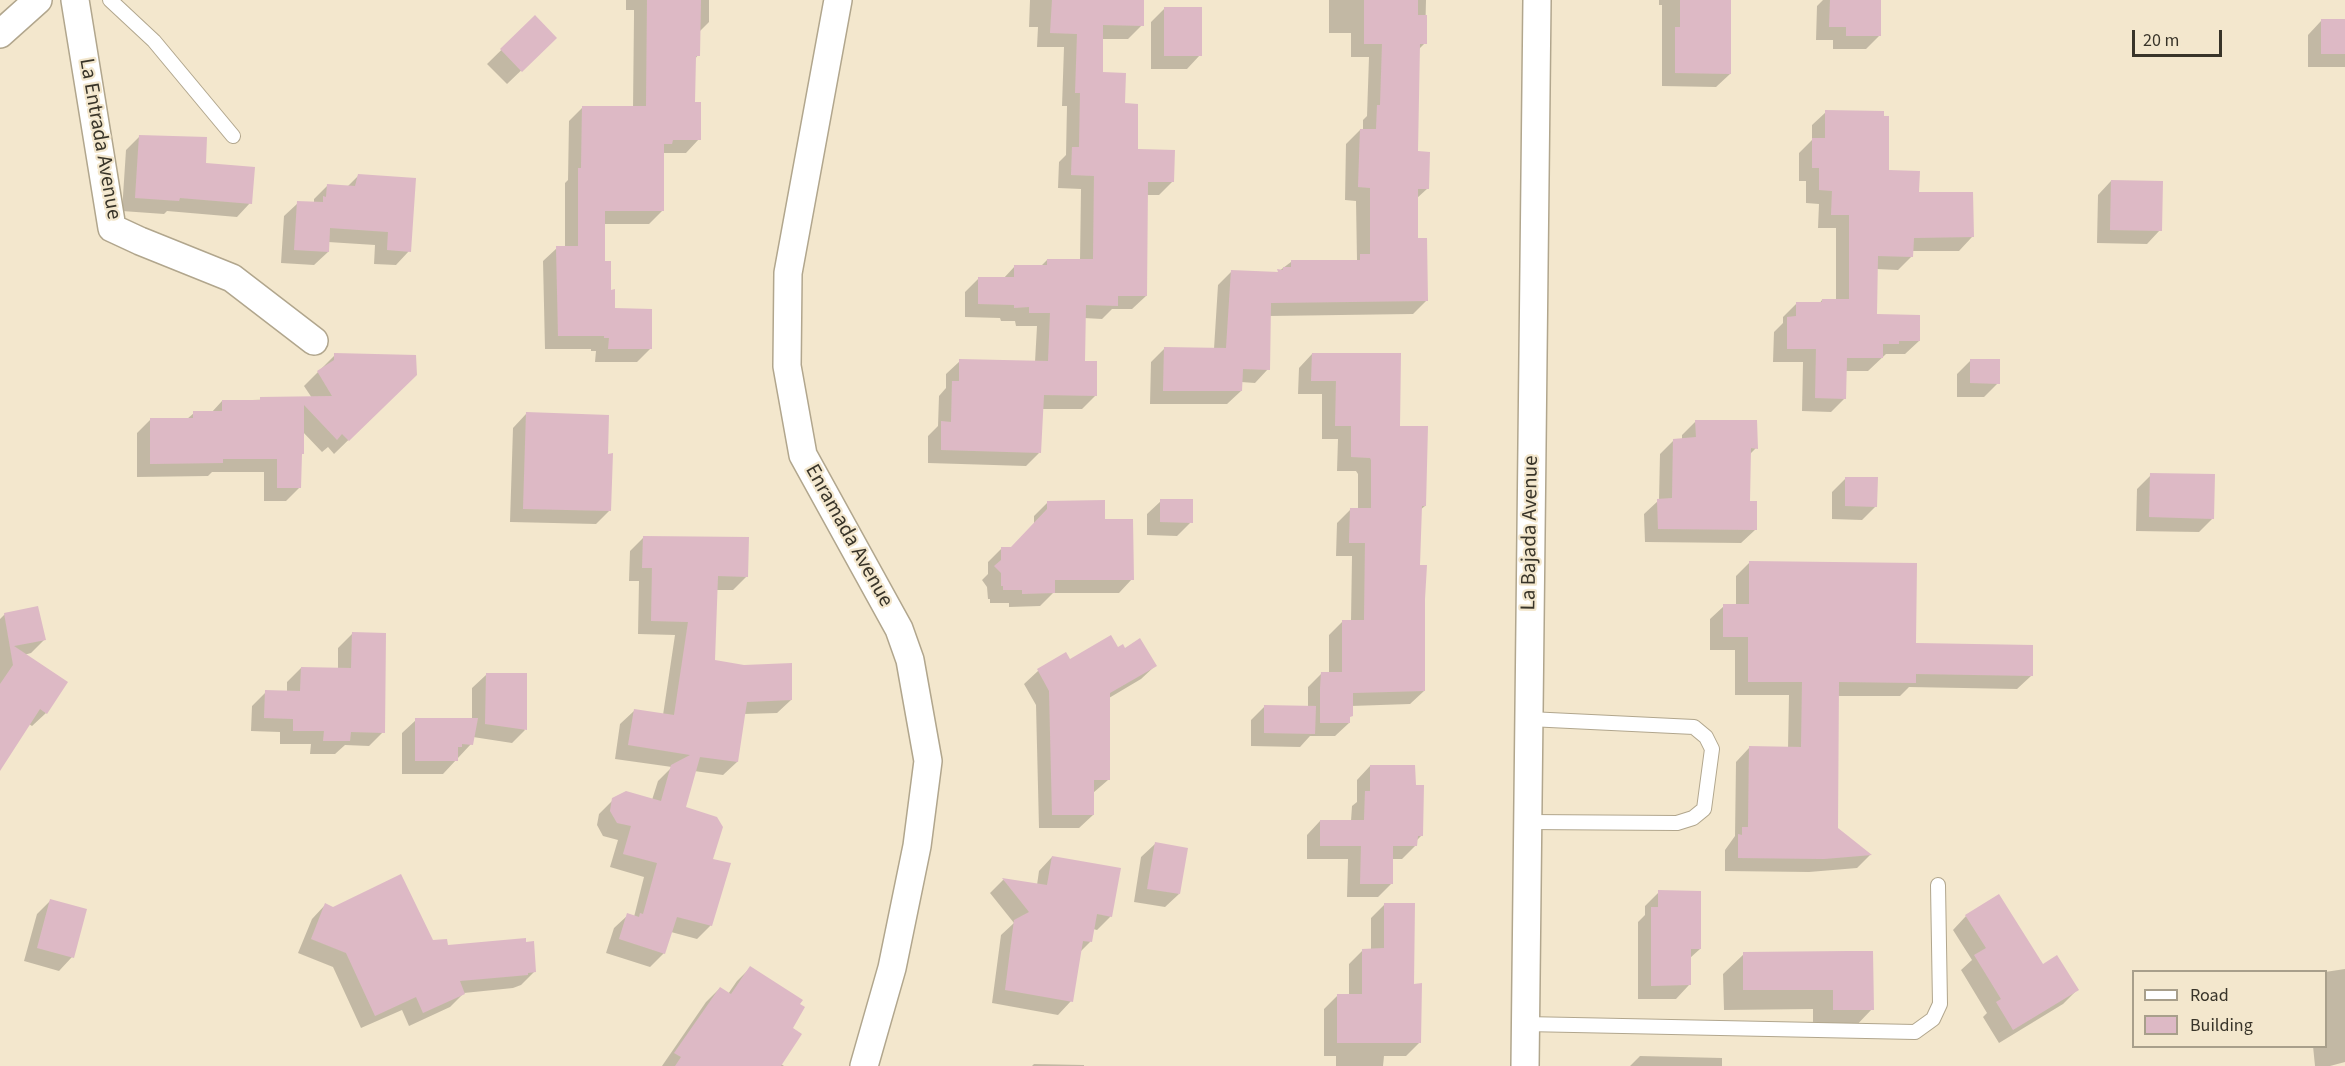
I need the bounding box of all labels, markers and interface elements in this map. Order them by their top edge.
scale bar [2135,18,2225,56]
text: 20 m [2143,28,2179,53]
street label: La Entrada Avenue [72,56,126,222]
street label: La Bajada Avenue [1517,455,1545,611]
street label: Enramada Avenue [798,460,898,612]
legend [2132,970,2327,1048]
text: Road [2190,983,2229,1008]
text: Building [2190,1013,2253,1038]

